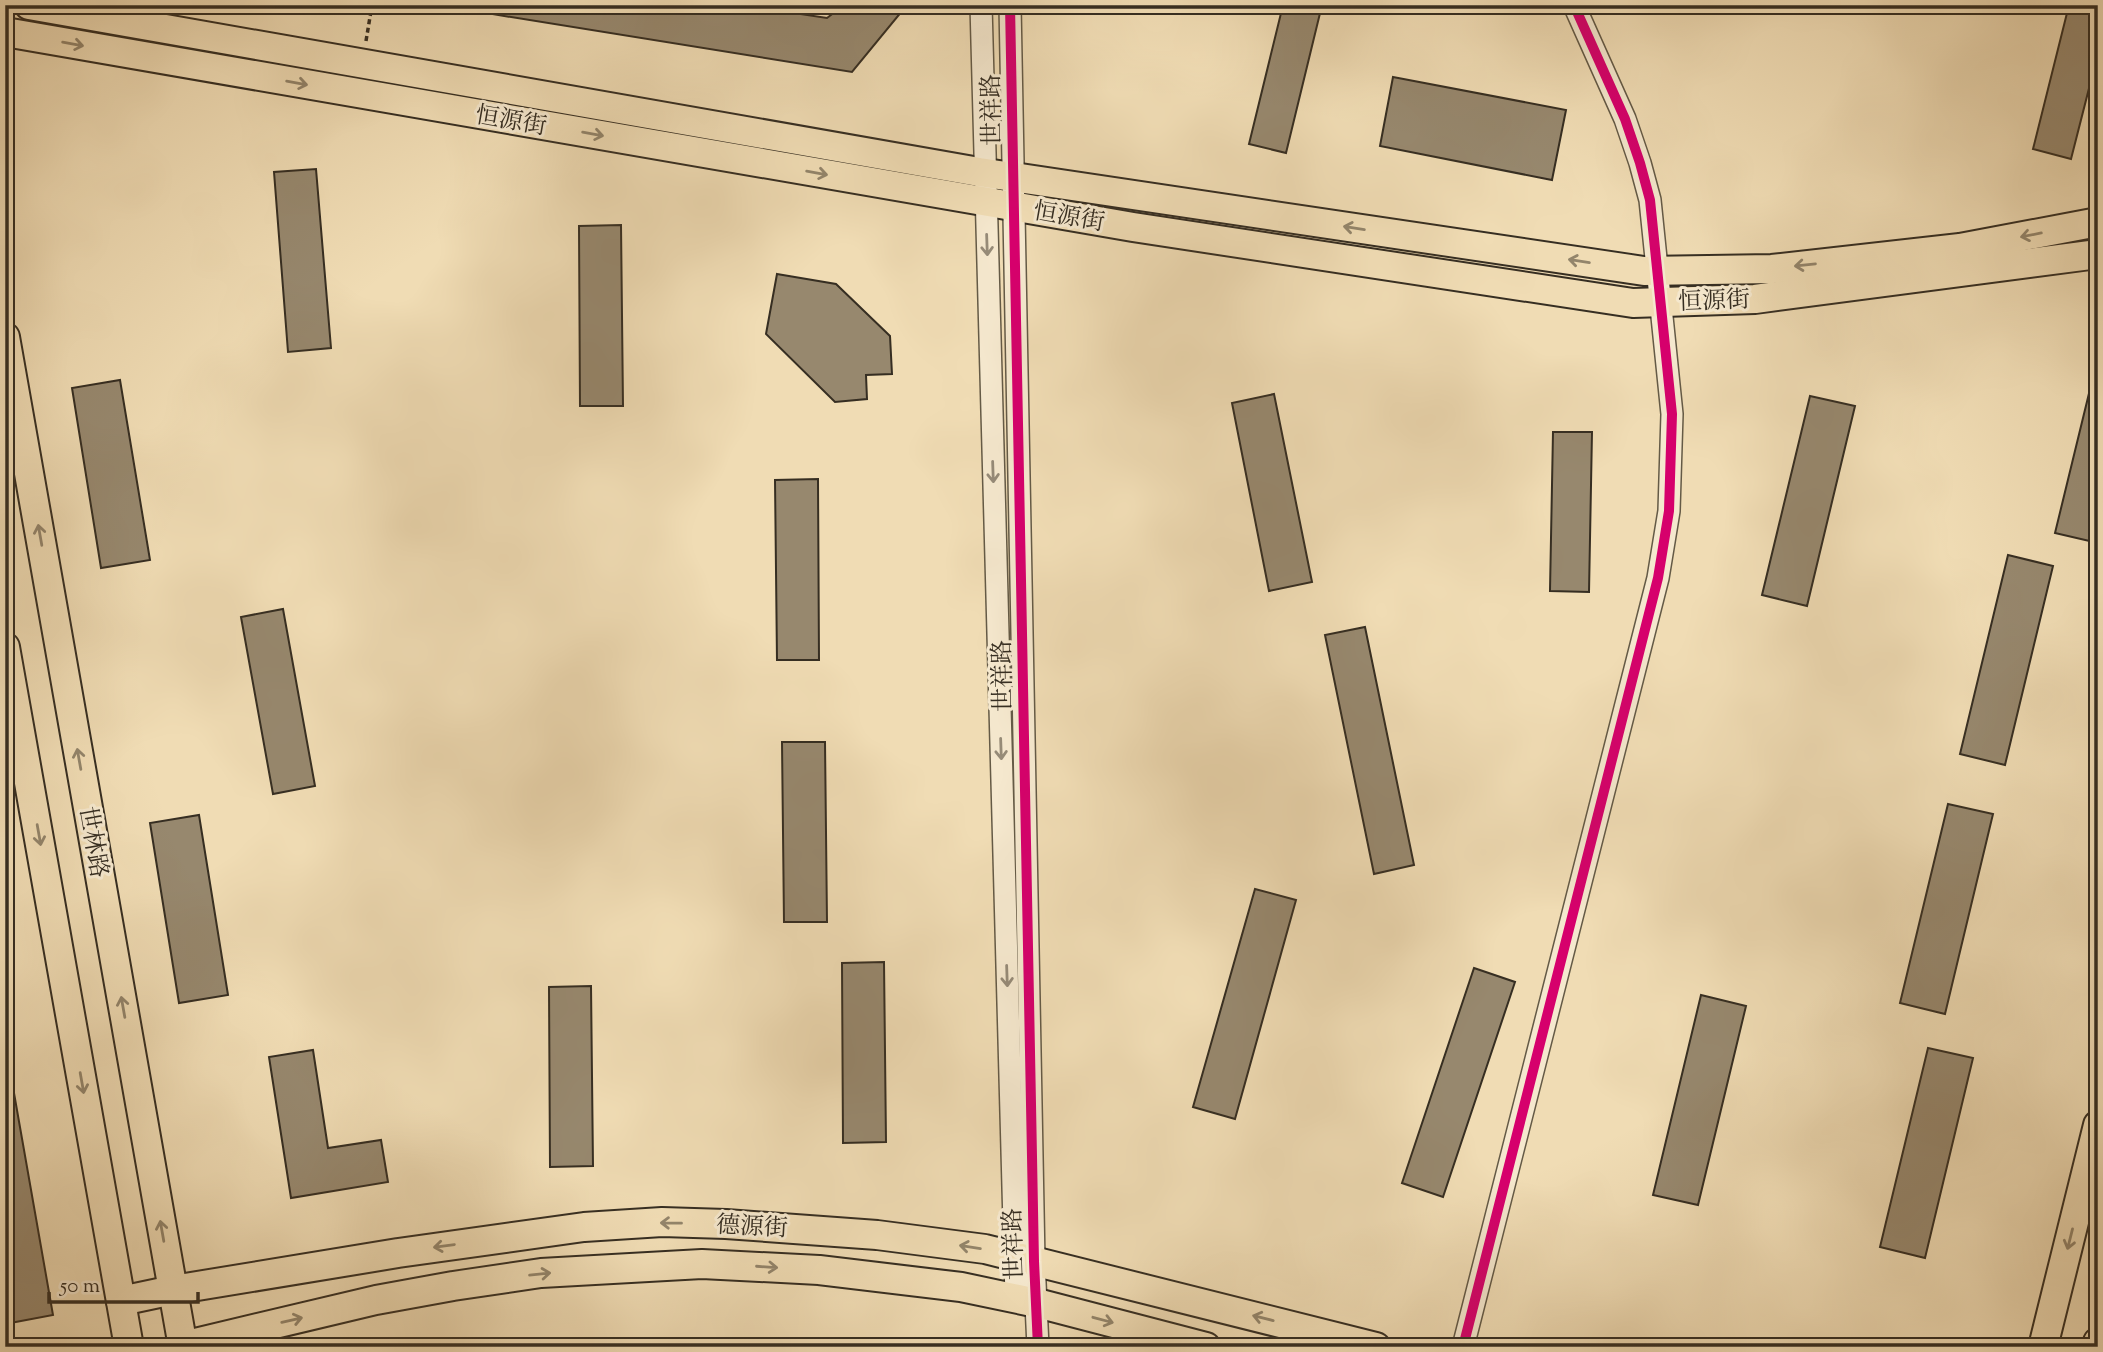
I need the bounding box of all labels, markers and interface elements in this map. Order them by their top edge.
one-way arrow [61,38,83,51]
street label: 世祥路 [975,74,1011,146]
one-way arrow [285,77,308,90]
street label: 恒源街 [472,99,549,145]
one-way arrow [581,128,604,141]
one-way arrow [806,167,828,180]
street label: 恒源街 [1030,195,1107,241]
one-way arrow [1343,221,1366,234]
one-way arrow [2020,229,2043,242]
one-way arrow [980,233,994,256]
one-way arrow [1568,254,1591,267]
one-way arrow [1795,259,1817,272]
street label: 恒源街 [1677,284,1751,320]
one-way arrow [987,461,1000,484]
one-way arrow [33,524,46,547]
street label: 世祥路 [986,640,1022,712]
one-way arrow [994,737,1008,760]
one-way arrow [72,748,86,771]
street label: 世林路 [69,804,115,881]
one-way arrow [32,823,46,846]
one-way arrow [1001,964,1014,987]
one-way arrow [116,996,129,1019]
one-way arrow [76,1071,90,1094]
street label: 世祥路 [997,1207,1033,1281]
street label: 德源街 [715,1209,789,1247]
one-way arrow [659,1216,682,1230]
one-way arrow [155,1220,169,1243]
one-way arrow [2062,1227,2076,1250]
one-way arrow [434,1240,456,1253]
one-way arrow [959,1240,982,1253]
scale bar [49,1261,198,1305]
one-way arrow [755,1261,778,1274]
one-way arrow [528,1267,551,1280]
text: 50 m [59,1272,100,1302]
one-way arrow [1252,1311,1275,1324]
one-way arrow [280,1313,303,1326]
one-way arrow [1091,1314,1114,1327]

